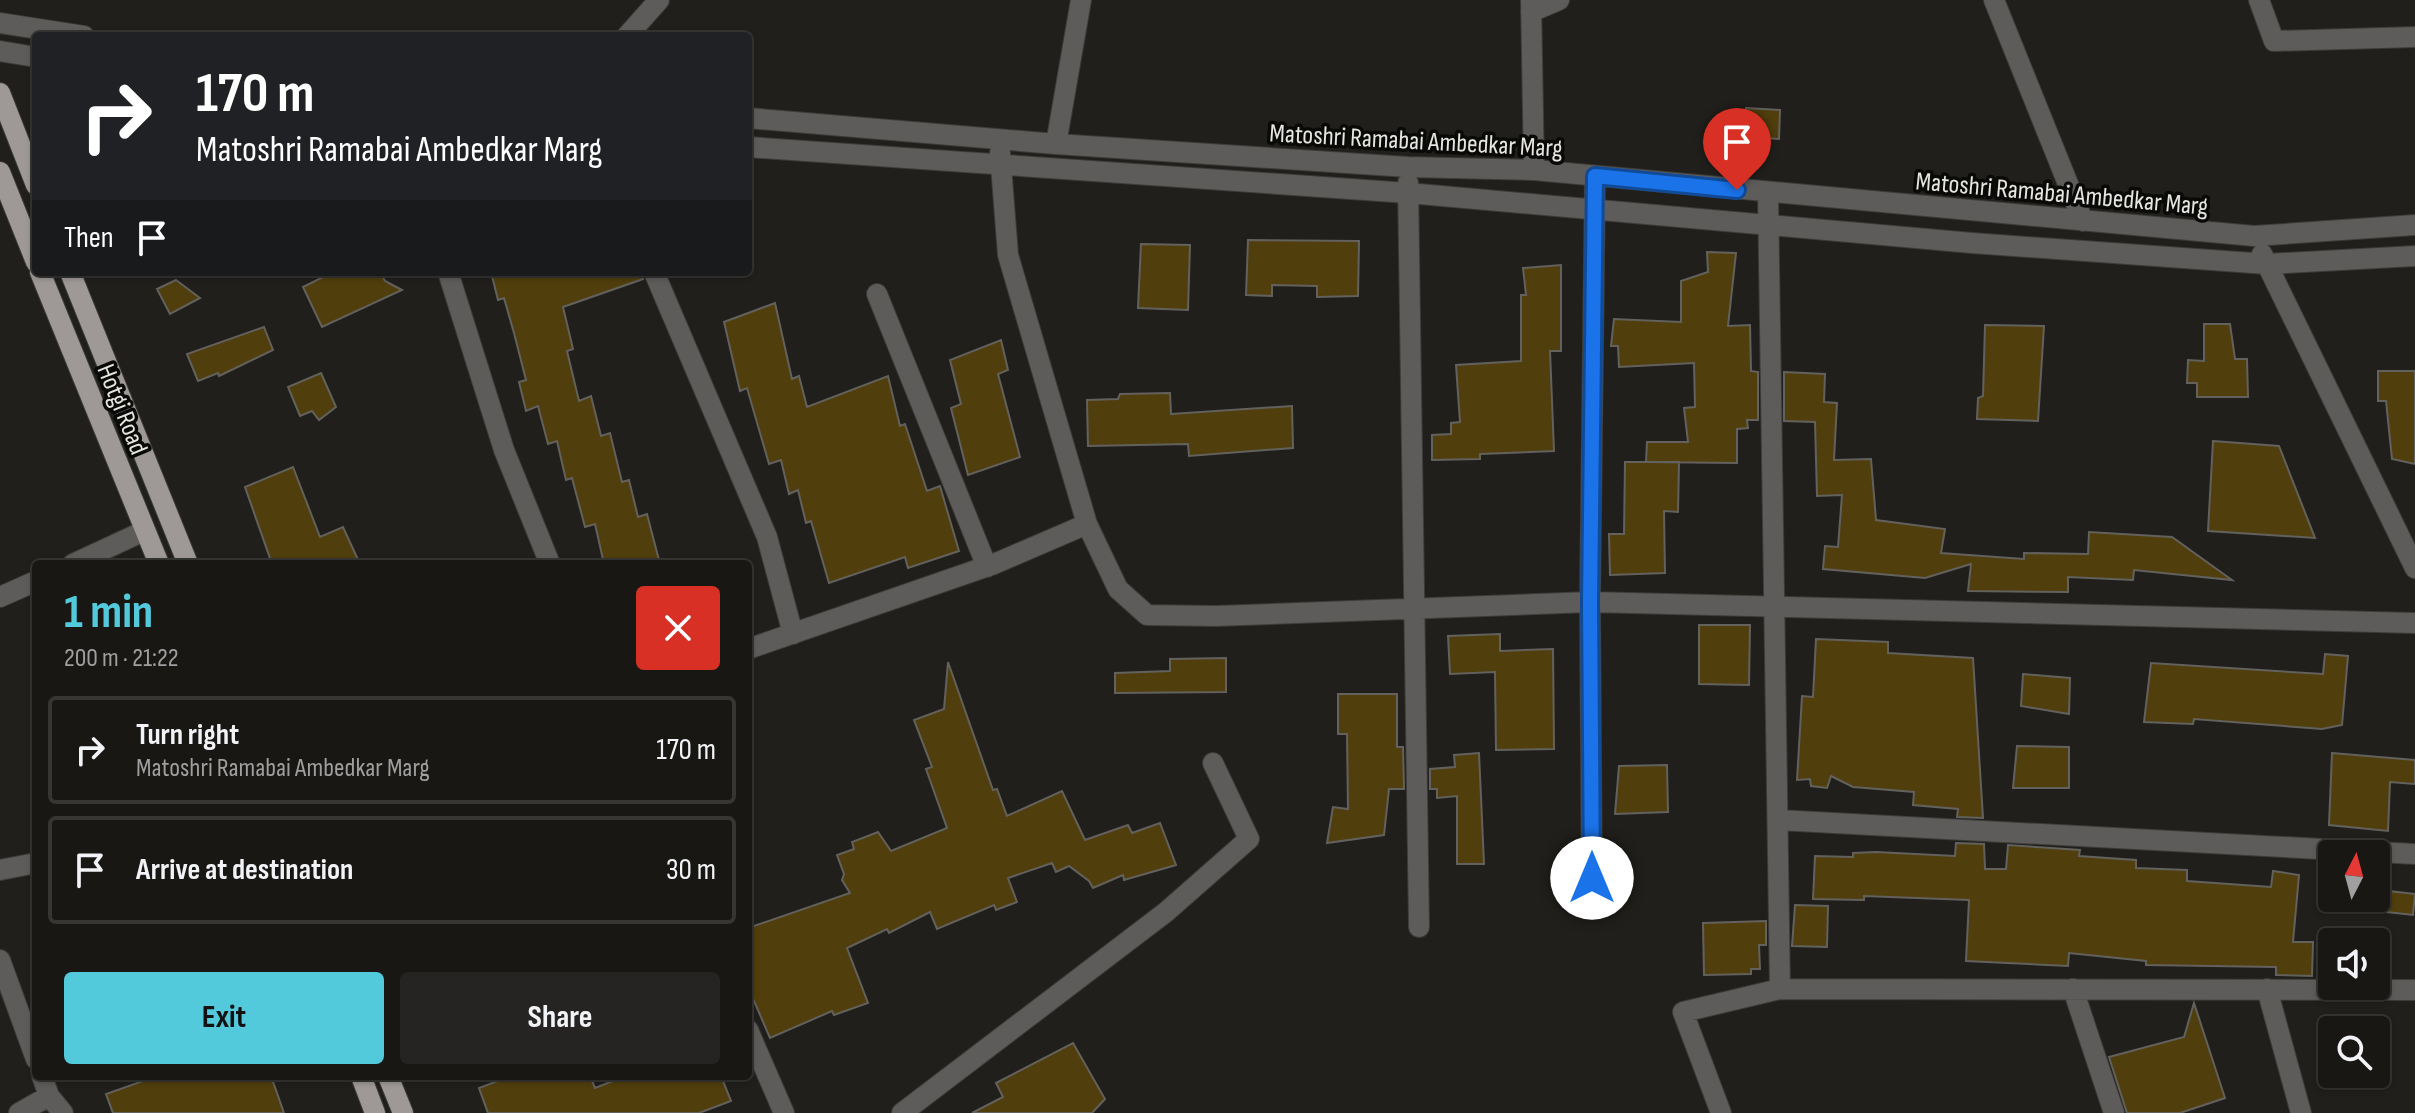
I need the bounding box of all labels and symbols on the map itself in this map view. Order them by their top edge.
pin [1703,108,1771,190]
street label: Matoshri Ramabai Ambedkar Marg [1269,118,1563,165]
street label: Matoshri Ramabai Ambedkar Marg [1914,166,2209,223]
street label: Hotgi Road [90,360,154,459]
position arrow [1550,836,1634,920]
north arrow [2318,840,2390,912]

